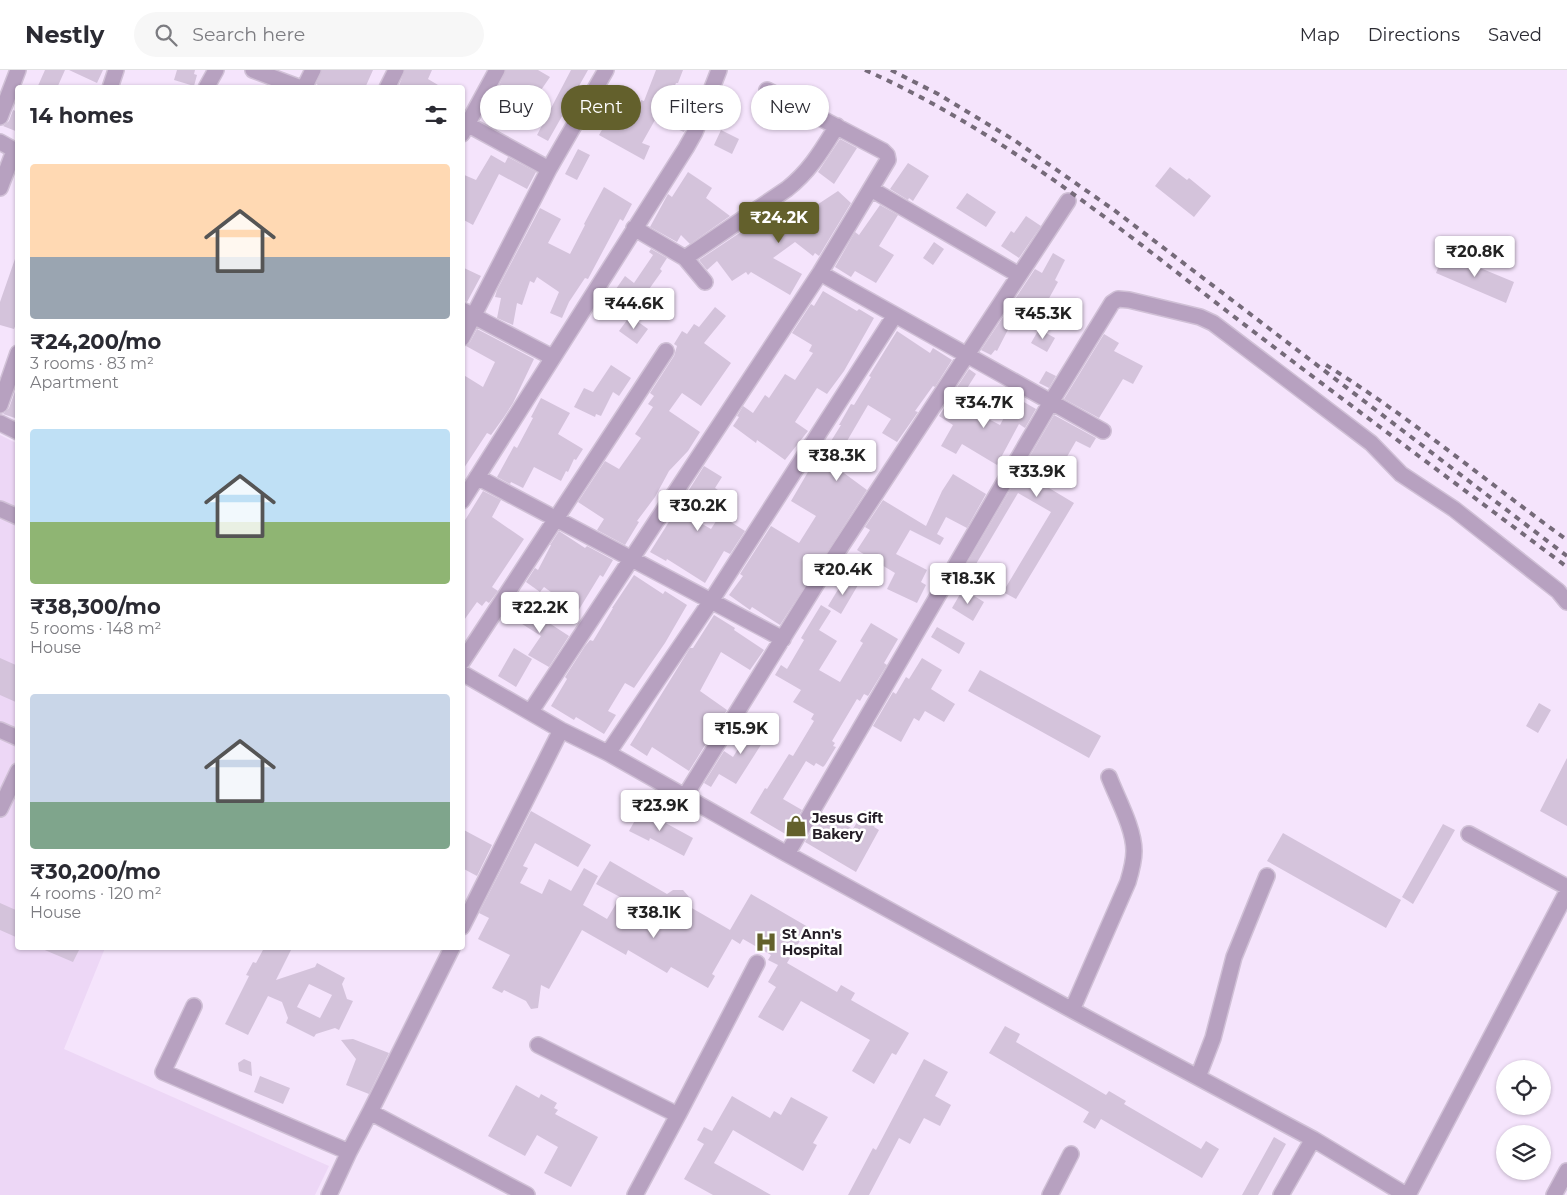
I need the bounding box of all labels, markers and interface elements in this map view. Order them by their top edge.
search box [134,12,484,57]
text: Nestly [25,20,104,49]
icon: search [152,21,180,49]
text: Search here [192,23,305,46]
text: Map [1300,24,1340,46]
text: Directions [1368,24,1460,46]
text: Saved [1488,24,1542,46]
chip: Buy [480,85,551,130]
chip: Rent [561,85,641,130]
chip: Filters [651,85,741,130]
chip: New [751,85,829,130]
icon: filters [422,101,450,129]
text: 14 homes [30,103,134,128]
icon: home [195,196,285,286]
pin: ₹24.2K [738,202,820,244]
text: ₹24.2K [750,208,808,227]
pin: ₹20.8K [1434,236,1516,278]
text: ₹20.8K [1446,242,1504,261]
pin: ₹44.6K [593,288,675,330]
text: ₹44.6K [604,294,664,313]
pin: ₹45.3K [1002,298,1084,340]
text: ₹45.3K [1014,304,1072,323]
text: ₹24,200/mo [30,329,161,354]
text: 3 rooms · 83 m² [30,354,154,373]
text: Apartment [30,373,119,392]
pin: ₹34.7K [943,386,1025,429]
text: ₹34.7K [955,393,1013,412]
pin: ₹38.3K [796,440,878,482]
text: ₹38.3K [808,446,866,465]
pin: ₹33.9K [996,456,1078,498]
icon: home [195,461,285,551]
text: ₹33.9K [1009,462,1065,481]
pin: ₹30.2K [657,490,739,532]
text: ₹30.2K [669,496,727,515]
pin: ₹20.4K [802,554,884,596]
text: ₹20.4K [814,560,872,579]
pin: ₹18.3K [927,562,1009,605]
text: ₹18.3K [941,569,995,588]
pin: ₹22.2K [499,592,581,634]
text: ₹38,300/mo [30,594,161,619]
text: ₹22.2K [512,598,568,617]
text: 5 rooms · 148 m² [30,619,162,638]
text: House [30,638,81,657]
pin: ₹15.9K [700,712,782,755]
text: ₹15.9K [714,719,768,738]
icon: home [195,726,285,816]
pin: ₹23.9K [619,790,701,832]
text: ₹23.9K [632,796,688,815]
place label: Jesus Gift Bakery [811,809,883,843]
shop icon: Jesus Gift Bakery [783,813,809,839]
text: ₹30,200/mo [30,859,161,884]
text: 4 rooms · 120 m² [30,884,162,903]
pin: ₹38.1K [613,896,695,939]
text: House [30,903,81,922]
text: ₹38.1K [627,903,681,922]
place label: St Ann's Hospital [782,925,842,959]
hospital icon: St Ann's Hospital [753,929,779,955]
map controls [1496,1060,1551,1180]
button: locate [1496,1060,1551,1115]
button: layers [1496,1125,1551,1180]

